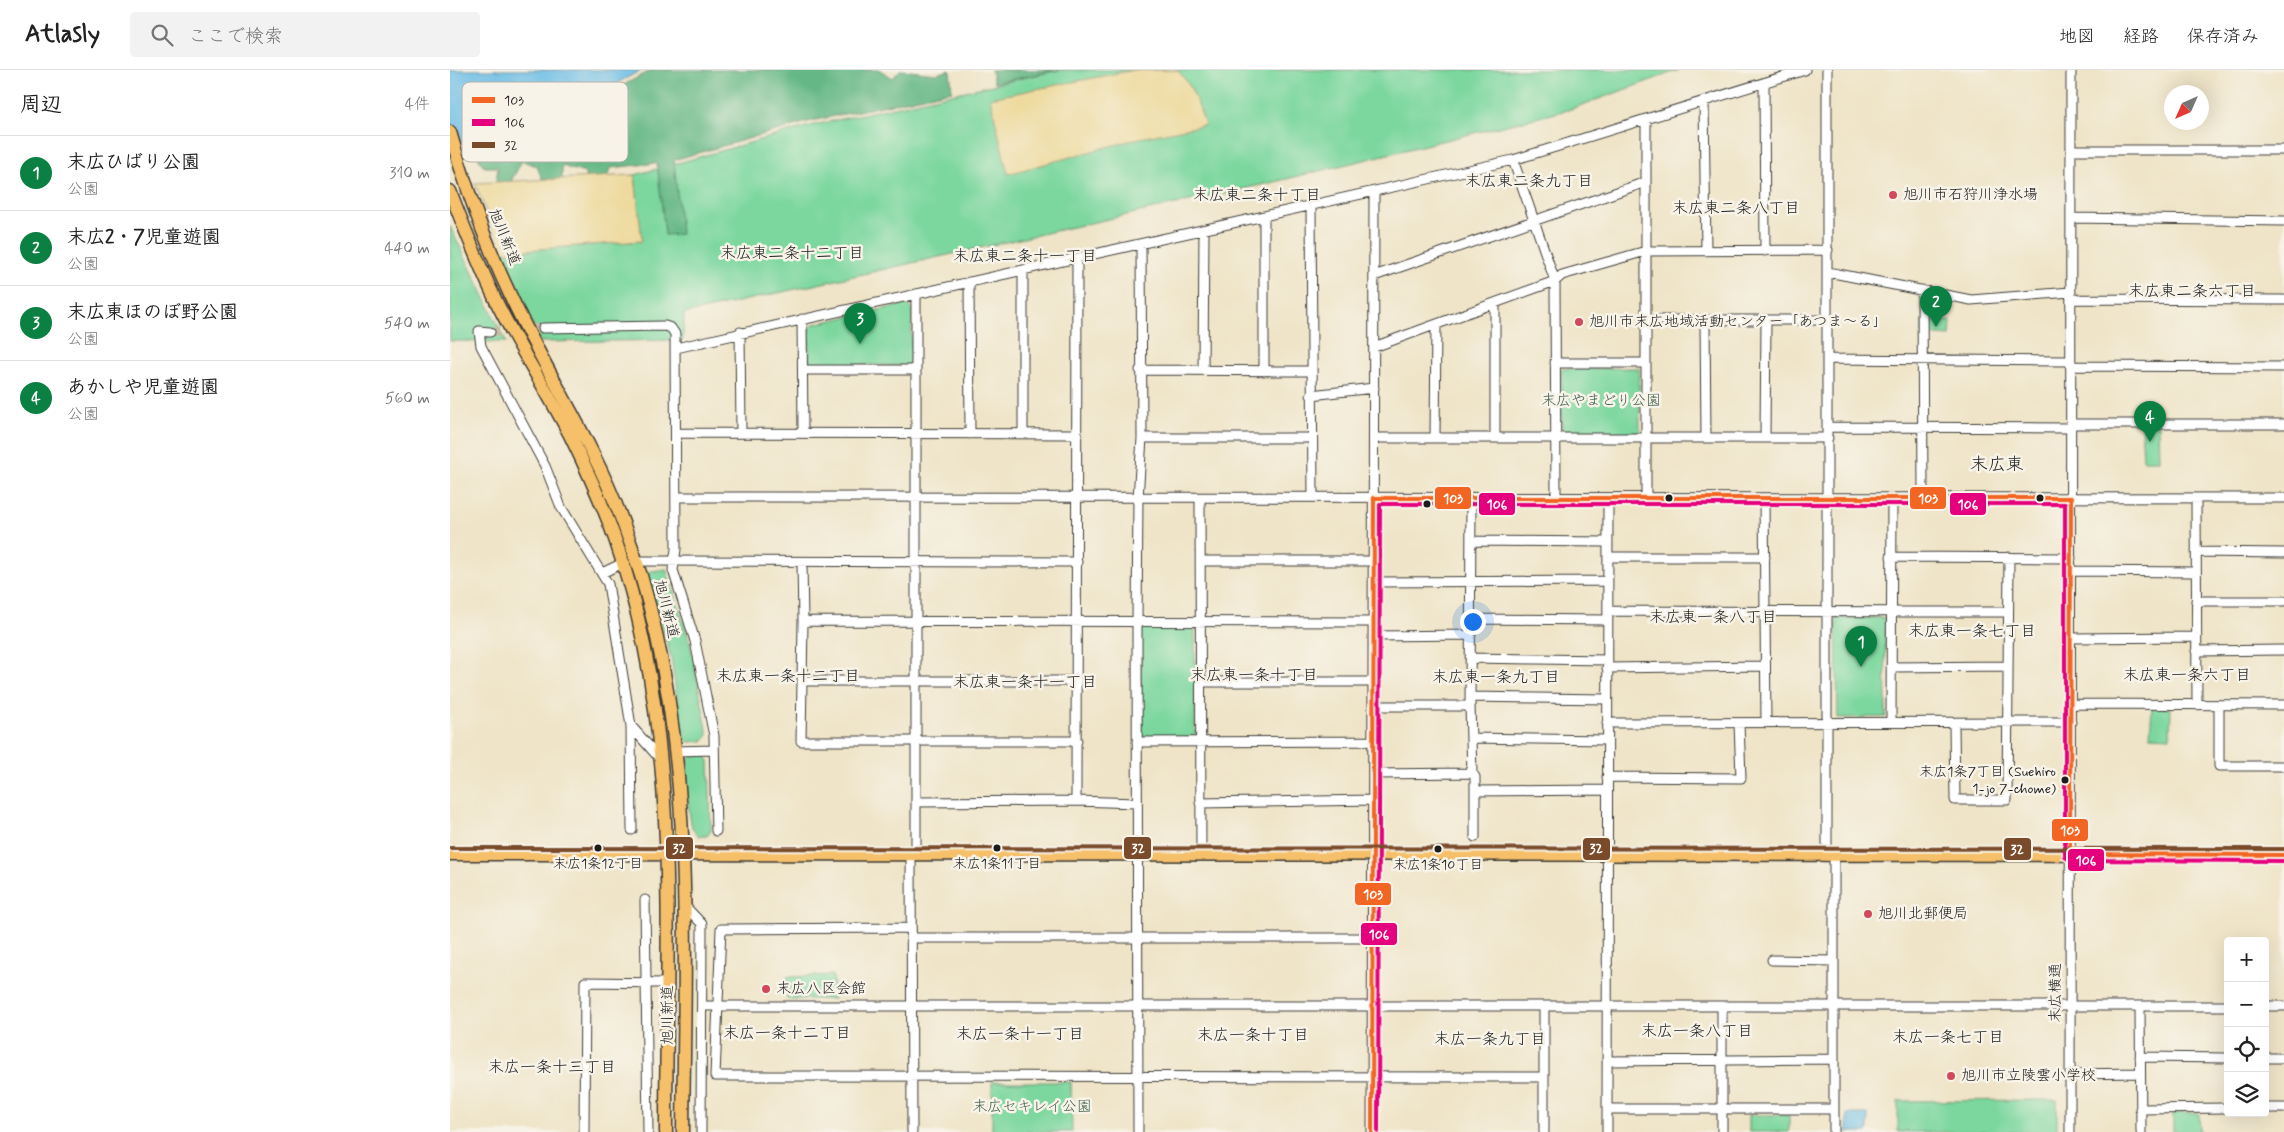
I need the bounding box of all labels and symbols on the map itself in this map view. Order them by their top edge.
legend [462,82,628,162]
north arrow [2164,85,2209,130]
text: 103 [504,92,524,110]
text: 106 [504,114,525,132]
text: 32 [504,137,518,155]
district label: 末広東二条九丁目 [1465,171,1593,192]
district label: 末広東二条十丁目 [1193,185,1321,206]
place label: 旭川市石狩川浄水場 [1903,185,2038,205]
marker: 旭川市石狩川浄水場 [1887,189,1899,201]
district label: 末広東二条八丁目 [1672,198,1800,219]
street label: 旭川新道 [483,205,525,269]
district label: 末広東二条十二丁目 [720,243,864,264]
district label: 末広東二条十一丁目 [953,246,1097,267]
district label: 末広東二条六丁目 [2128,281,2256,302]
pin: 2 [1920,286,1952,327]
pin: 3 [844,303,876,344]
place label: 旭川市末広地域活動センター「あつま〜る」 [1589,312,1888,332]
marker: 旭川市末広地域活動センター「あつま〜る」 [1573,316,1585,328]
park label: 末広やまどり公園 [1541,391,1661,411]
pin: 4 [2134,401,2166,442]
district label: 末広東 [1970,453,2024,477]
line badge: 103 [1434,486,1472,510]
line badge: 103 [1909,486,1947,510]
text: 103 [1443,490,1463,508]
text: 103 [1918,490,1938,508]
line badge: 106 [1478,492,1516,516]
line badge: 106 [1949,492,1987,516]
unlabelled marker [1664,493,1674,503]
unlabelled marker [2035,493,2045,503]
text: 106 [1487,496,1508,514]
text: 106 [1958,496,1979,514]
unlabelled marker [1422,499,1432,509]
street label: 旭川新道 [649,577,683,641]
district label: 末広東一条八丁目 [1649,607,1777,628]
your location [1460,609,1486,635]
district label: 末広東一条七丁目 [1908,621,2036,642]
pin: 1 [1845,626,1877,667]
district label: 末広東一条十丁目 [1190,665,1318,686]
district label: 末広東一条六丁目 [2123,665,2251,686]
district label: 末広東一条十二丁目 [716,666,860,687]
district label: 末広東一条九丁目 [1432,667,1560,688]
district label: 末広東一条十一丁目 [953,672,1097,693]
place label: 末広1条7丁目 (Suehiro 1-jo 7-chome) [1919,763,2056,798]
marker: 末広1条7丁目 (Suehiro 1-jo 7-chome) [2060,775,2070,785]
line badge: 103 [2051,818,2089,842]
text: 103 [2060,822,2080,840]
line badge: 32 [665,836,694,860]
line badge: 32 [1123,836,1152,860]
line badge: 32 [1582,837,1611,861]
line badge: 32 [2003,837,2032,861]
text: 32 [672,840,686,858]
text: 32 [1131,840,1145,858]
text: 32 [1589,840,1603,858]
text: 32 [2010,841,2024,859]
marker: 末広1条12丁目 [593,843,603,853]
marker: 末広1条11丁目 [992,843,1002,853]
marker: 末広1条10丁目 [1433,844,1443,854]
line badge: 106 [2067,848,2105,872]
text: 106 [2076,852,2097,870]
place label: 末広1条12丁目 [553,855,643,873]
place label: 末広1条11丁目 [953,855,1041,873]
place label: 末広1条10丁目 [1393,856,1483,874]
line badge: 103 [1354,882,1392,906]
text: 103 [1363,886,1383,904]
place label: 旭川北郵便局 [1878,904,1968,924]
marker: 旭川北郵便局 [1862,908,1874,920]
line badge: 106 [1360,922,1398,946]
text: 106 [1369,926,1390,944]
street label: 末広横通 [2046,963,2066,1023]
place label: 末広八区会館 [776,979,866,999]
marker: 末広八区会館 [760,983,772,995]
street label: 旭川新道 [658,985,678,1045]
district label: 末広一条八丁目 [1641,1021,1753,1042]
district label: 末広一条十二丁目 [723,1023,851,1044]
district label: 末広一条十一丁目 [956,1024,1084,1045]
district label: 末広一条十丁目 [1197,1025,1309,1046]
district label: 末広一条七丁目 [1892,1027,2004,1048]
district label: 末広一条九丁目 [1434,1029,1546,1050]
district label: 末広一条十三丁目 [488,1057,616,1078]
place label: 旭川市立陵雲小学校 [1961,1066,2096,1086]
marker: 旭川市立陵雲小学校 [1945,1070,1957,1082]
park label: 末広セキレイ公園 [972,1097,1092,1117]

